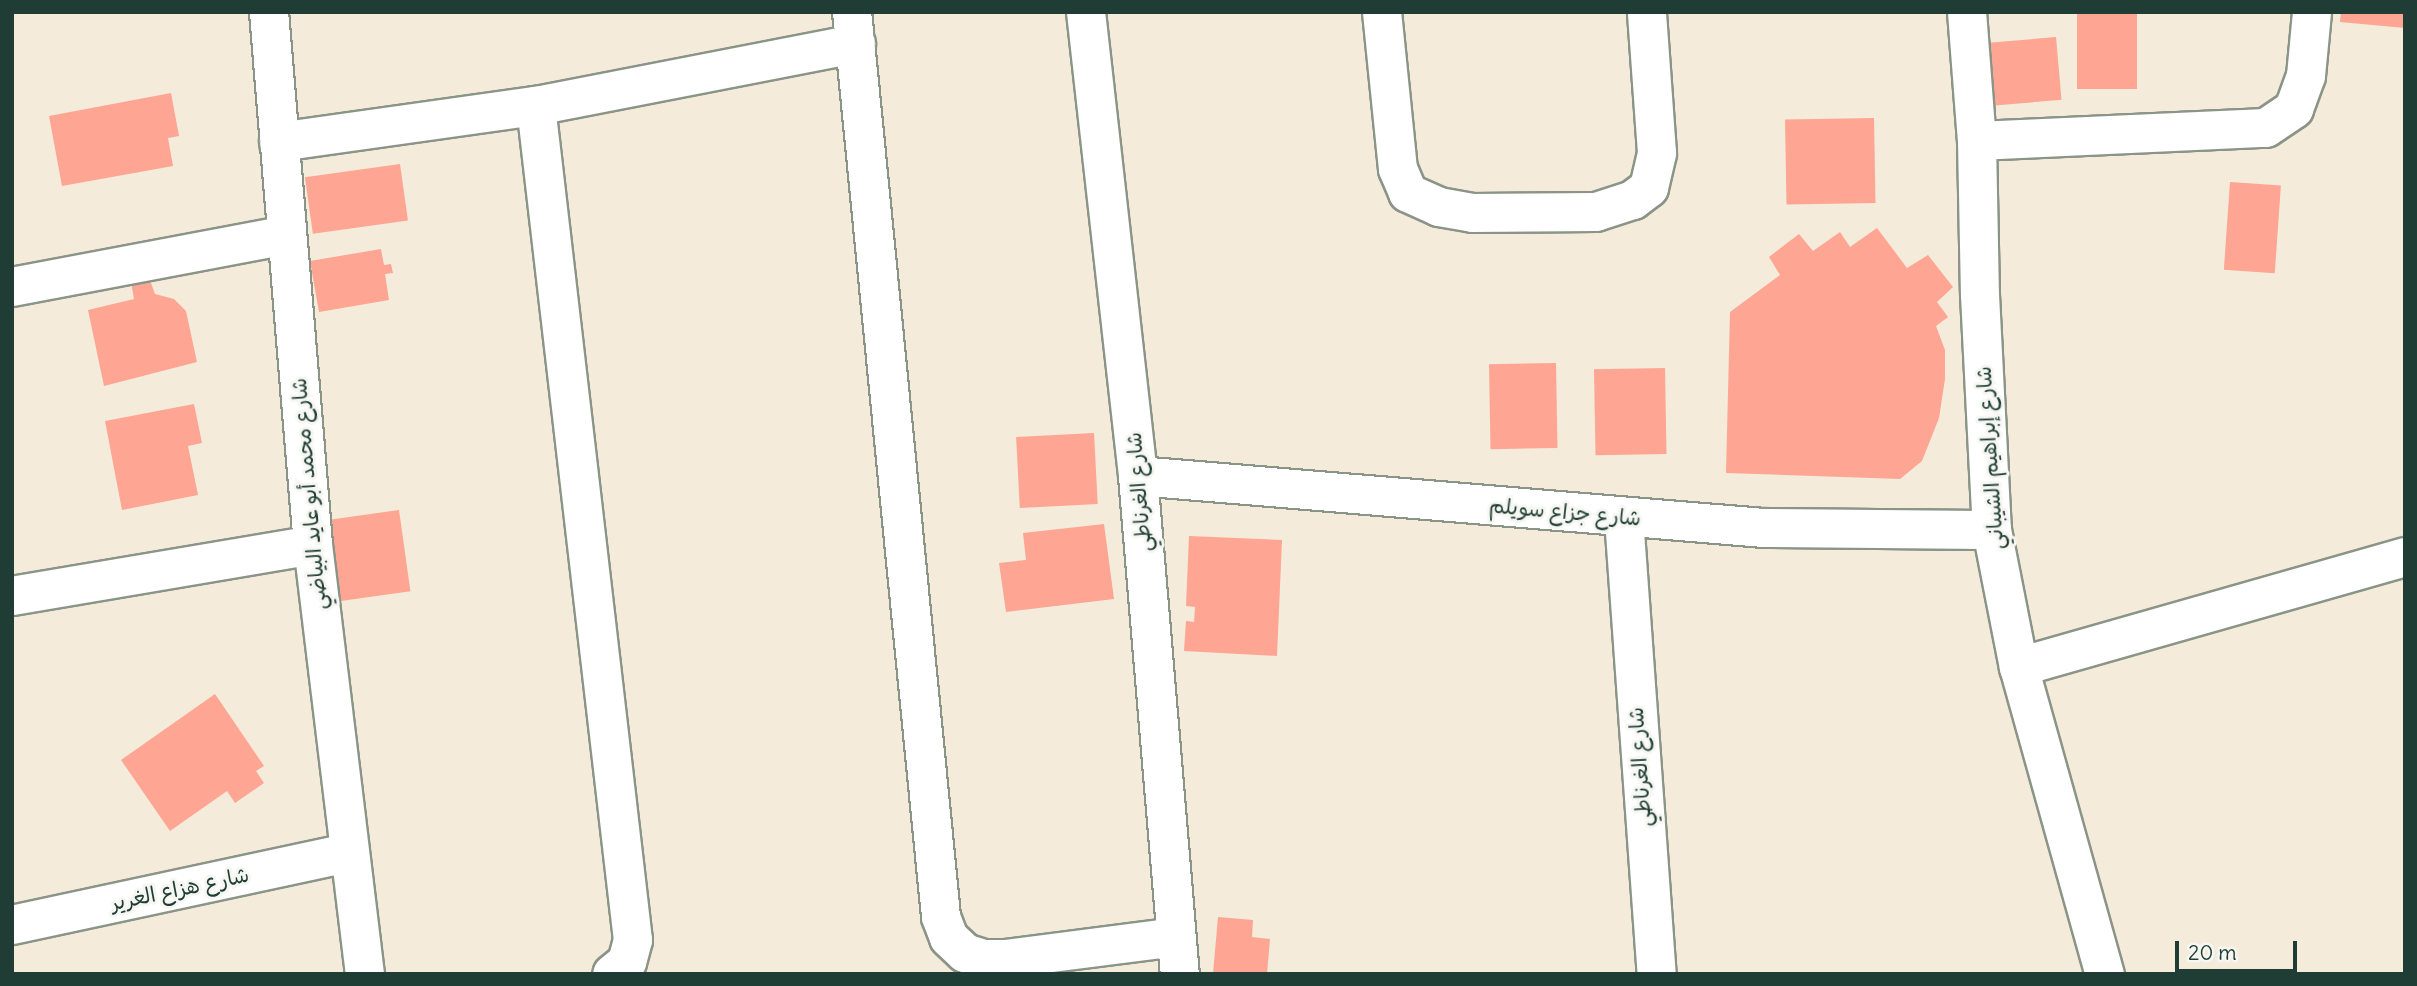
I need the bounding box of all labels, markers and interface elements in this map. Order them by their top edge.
street label: شارع إبراهيم الشيباني [1971,366,2009,550]
street label: شارع محمد أبو عايد البياضي [286,377,332,611]
street label: شارع الغرناطي [1121,431,1157,553]
street label: شارع جزاع سويلم [1488,493,1642,531]
street label: شارع الغرناطي [1623,706,1657,828]
street label: شارع هزاع الغرير [109,862,251,916]
scale bar [2179,926,2302,970]
text: 20 m [2188,939,2237,966]

